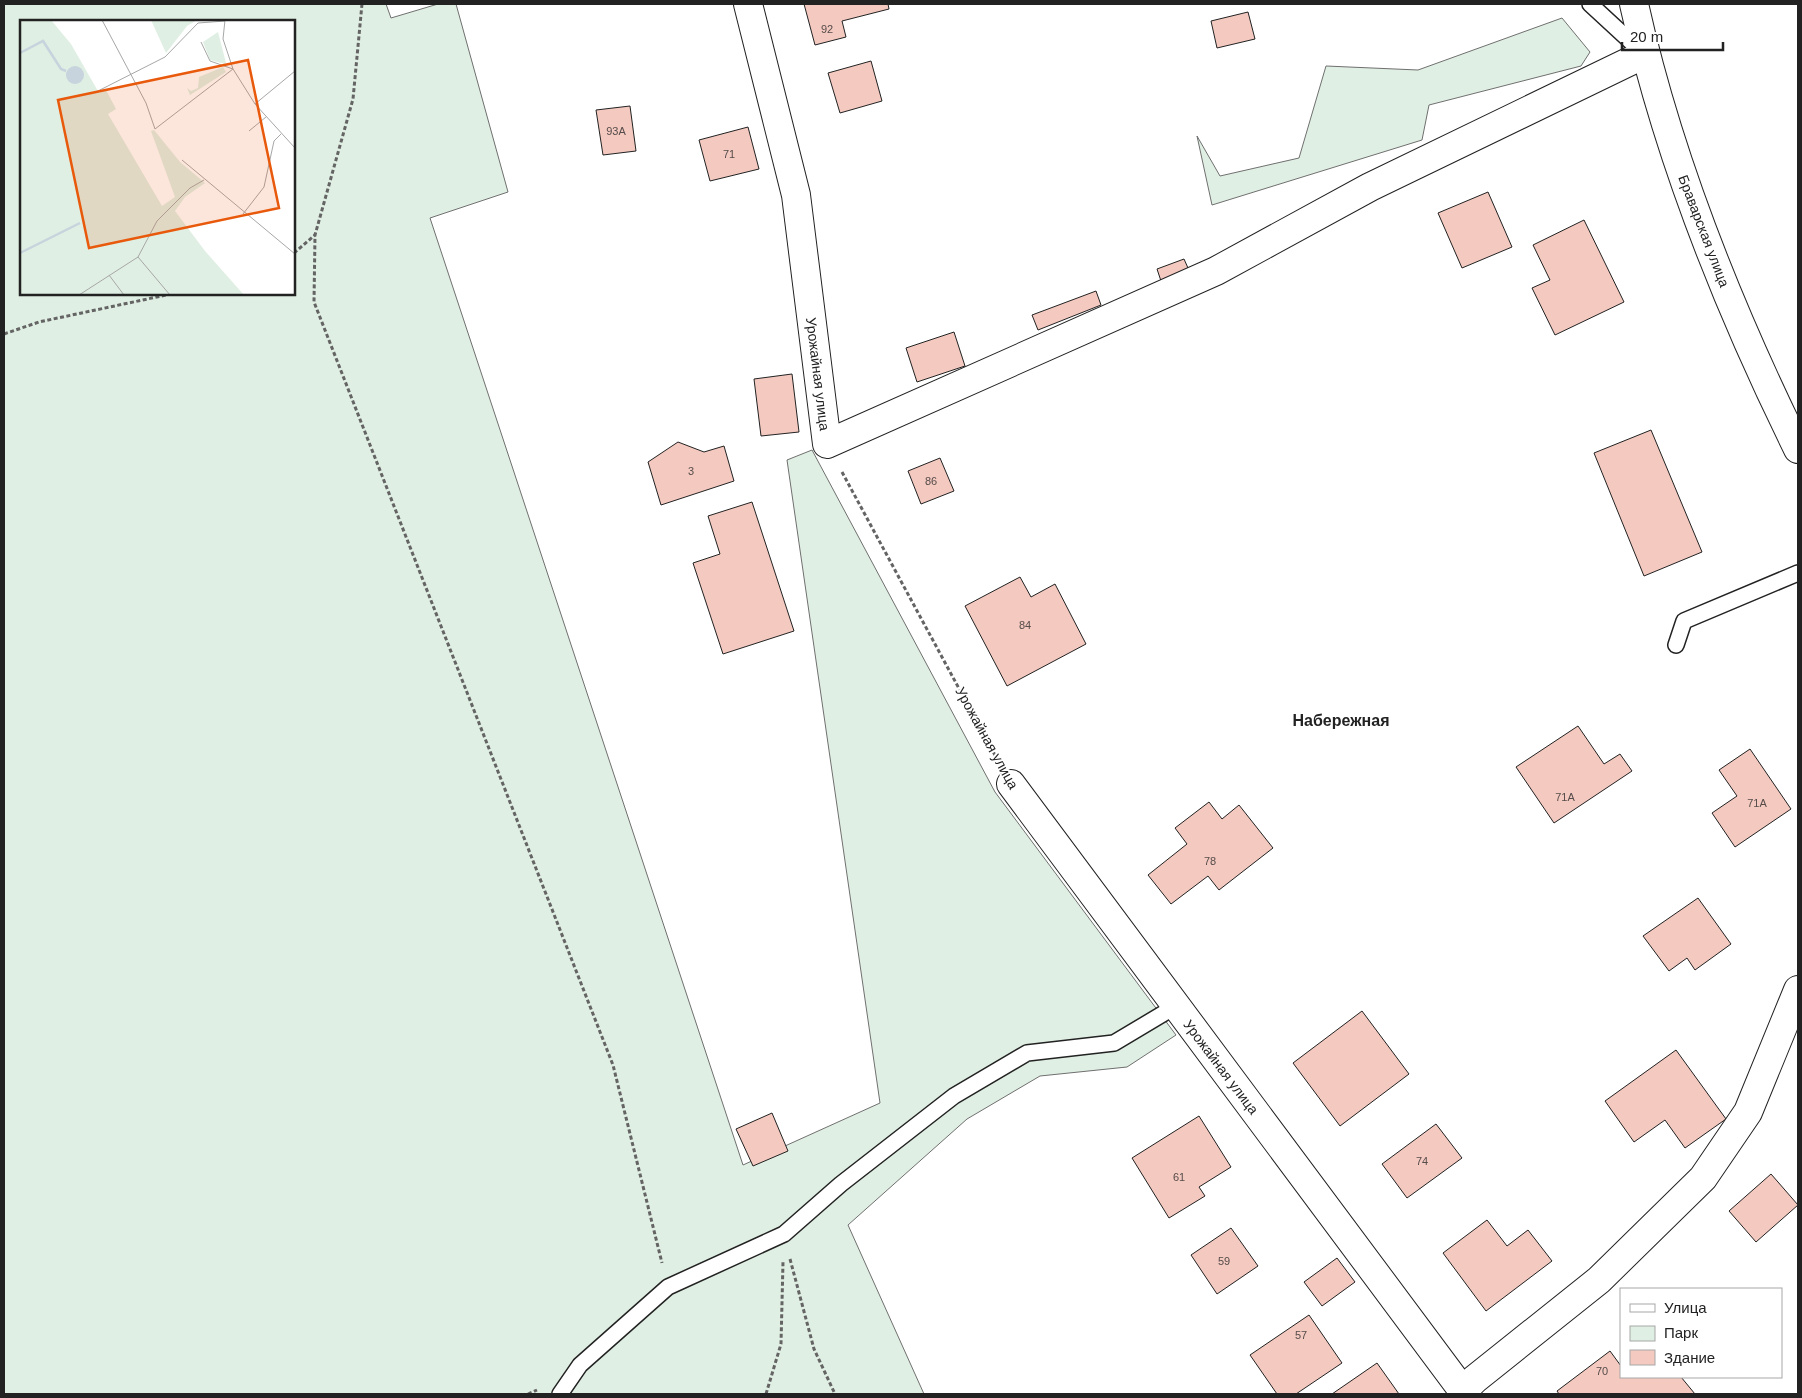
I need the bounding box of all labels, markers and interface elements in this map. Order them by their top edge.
inset map [20,20,295,295]
scale bar [1622,20,1723,52]
house number: 92 [821,23,833,35]
text: 20 m [1630,28,1663,45]
house number: 93А [606,125,626,137]
house number: 71 [723,148,735,160]
street label: Браварская улица [1675,173,1733,290]
street label: Урожайная улица [803,316,833,432]
house number: 3 [688,465,694,477]
house number: 86 [925,475,937,487]
house number: 84 [1019,619,1031,631]
street label: Урожайная улица [952,684,1022,792]
district label: Набережная [1293,712,1389,729]
house number: 71А [1555,791,1575,803]
house number: 71А [1747,797,1767,809]
house number: 78 [1204,855,1216,867]
street label: Урожайная улица [1180,1017,1262,1118]
house number: 74 [1416,1155,1428,1167]
house number: 61 [1173,1171,1185,1183]
house number: 59 [1218,1255,1230,1267]
legend [1620,1288,1782,1378]
text: Улица [1664,1299,1707,1316]
text: Парк [1664,1324,1698,1341]
house number: 57 [1295,1329,1307,1341]
text: Здание [1664,1349,1715,1366]
house number: 70 [1596,1365,1608,1377]

